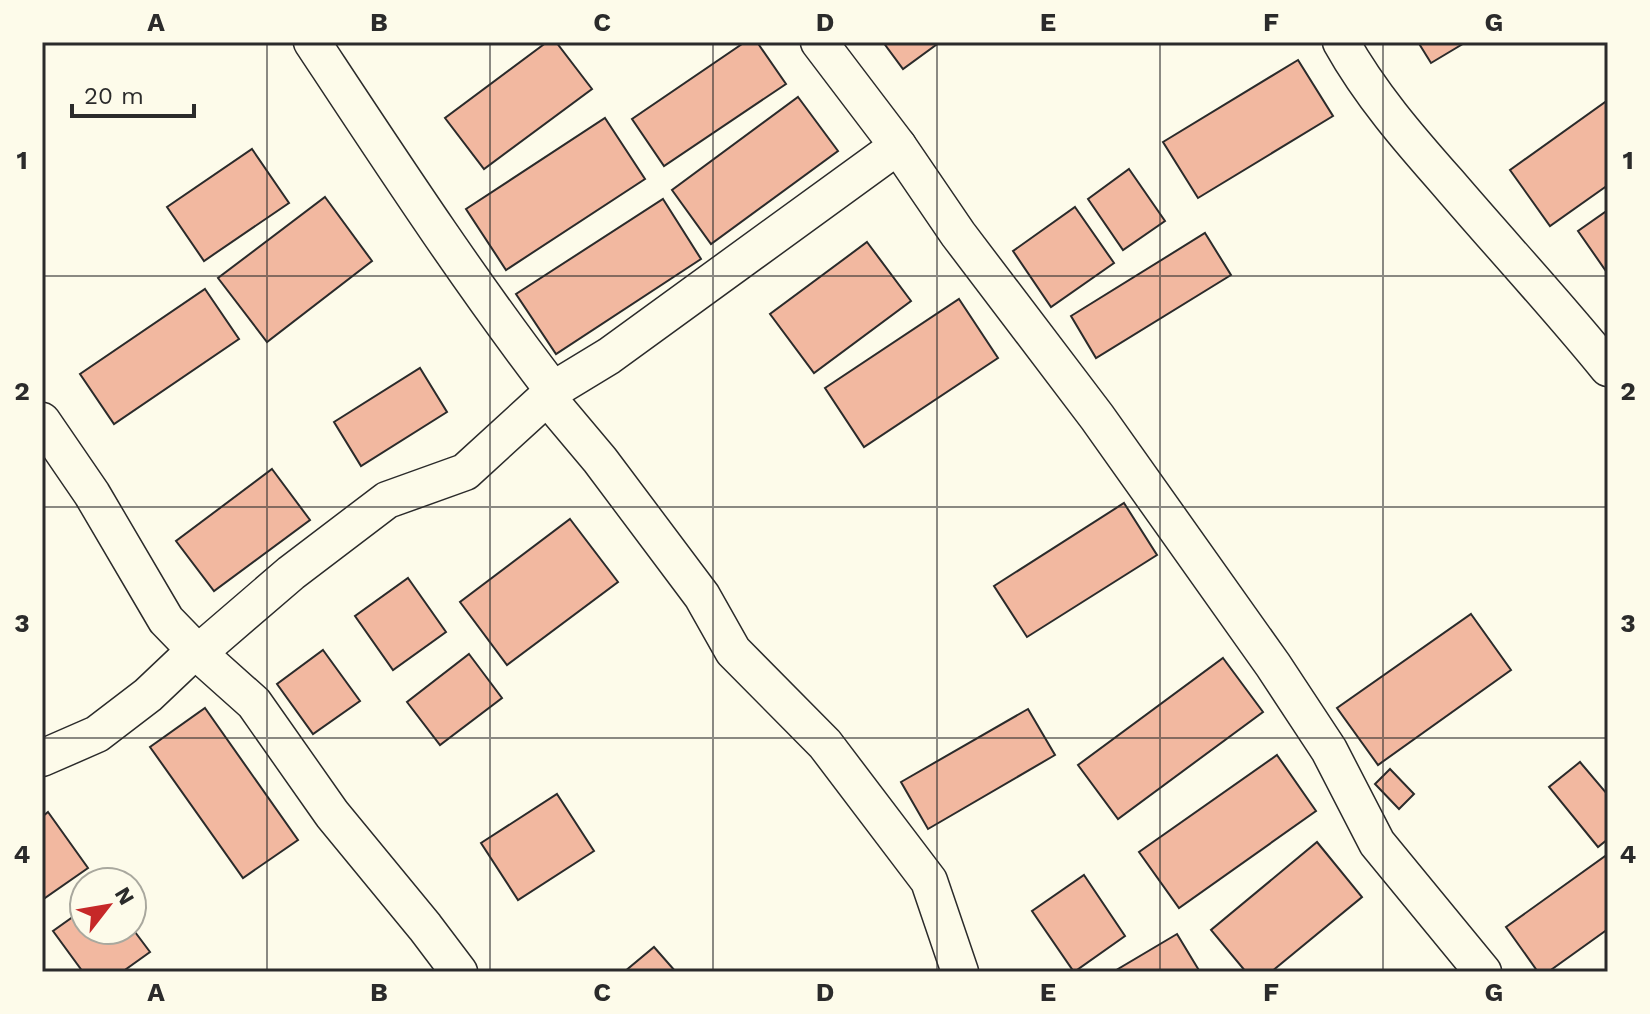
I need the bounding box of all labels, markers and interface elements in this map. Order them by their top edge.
text: A [147,7,165,37]
text: B [370,7,388,37]
text: C [593,7,611,37]
text: D [816,7,834,37]
text: E [1040,7,1056,37]
text: F [1263,7,1279,37]
text: G [1485,7,1503,37]
scale bar [72,68,194,118]
text: 20 m [84,82,144,110]
text: 1 [16,145,28,175]
text: 1 [1622,145,1634,175]
text: 2 [14,376,30,406]
text: 2 [1620,376,1636,406]
text: 3 [14,608,30,638]
text: 3 [1620,608,1636,638]
text: 4 [14,839,31,869]
text: 4 [1620,839,1637,869]
north arrow [68,866,148,946]
text: N [110,883,140,909]
text: A [147,977,165,1007]
text: B [370,977,388,1007]
text: C [593,977,611,1007]
text: D [816,977,834,1007]
text: E [1040,977,1056,1007]
text: F [1263,977,1279,1007]
text: G [1485,977,1503,1007]

